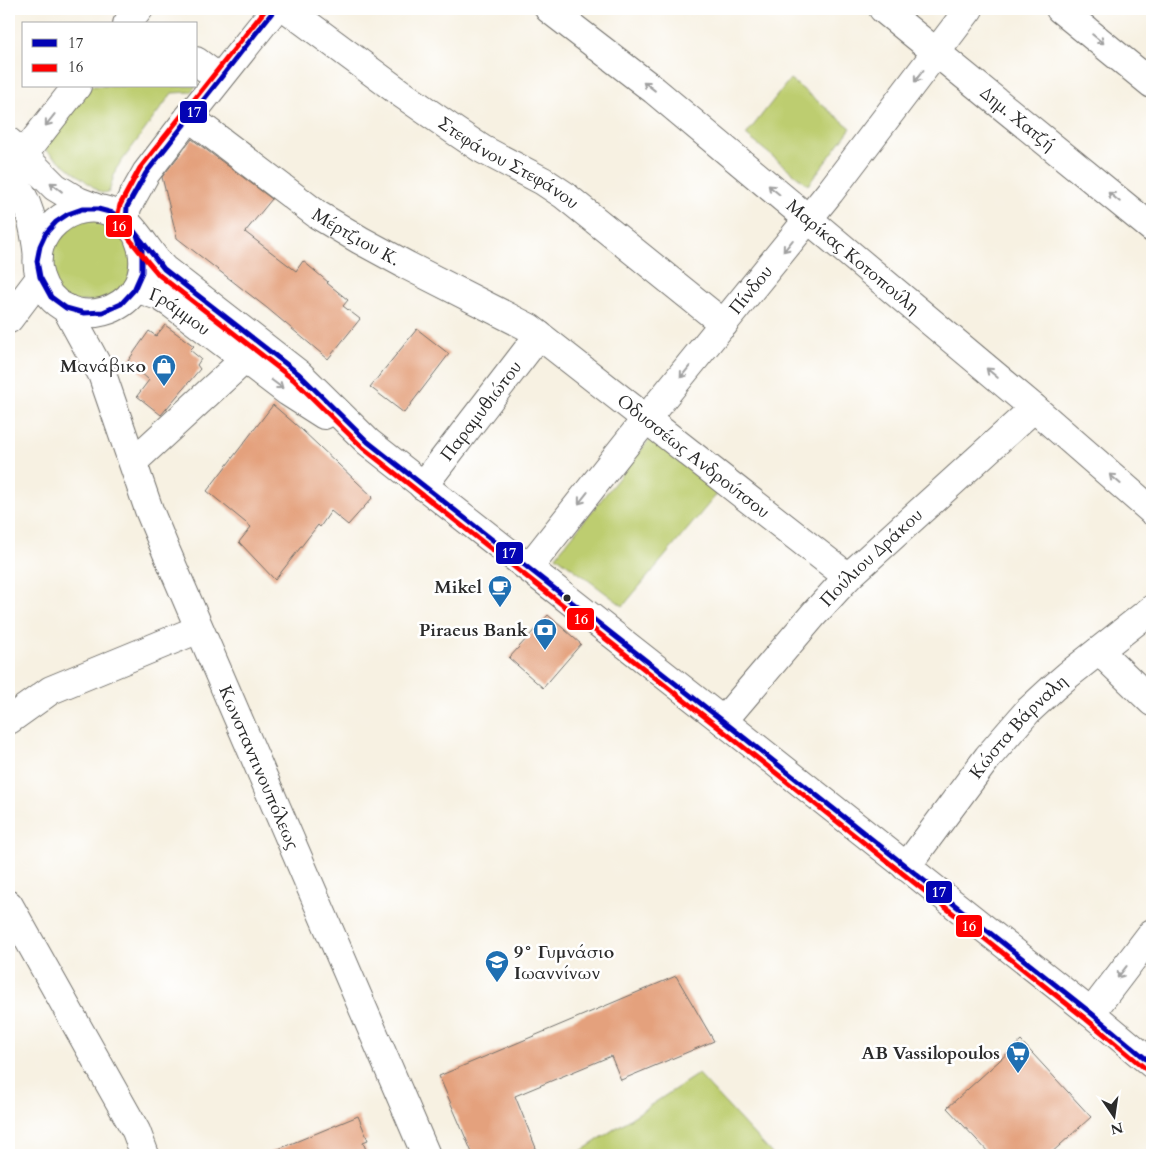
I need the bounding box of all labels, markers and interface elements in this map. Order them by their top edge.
legend [22,22,198,88]
text: 17 [68,33,84,53]
one-way arrow [1091,34,1104,45]
text: 16 [68,57,84,77]
one-way arrow [914,69,924,83]
one-way arrow [643,80,656,91]
street label: Δημ. Χατζή [975,80,1061,157]
line badge: 17 [179,100,208,124]
text: 17 [187,103,201,122]
street label: Στεφάνου Στεφάνου [433,110,584,215]
one-way arrow [45,114,56,127]
one-way arrow [50,181,63,192]
one-way arrow [767,184,780,195]
one-way arrow [1108,192,1121,203]
street label: Μαρίκας Κοτοπούλη [781,193,925,320]
street label: Μέρτζιου Κ. [307,202,405,272]
line badge: 16 [105,214,133,238]
text: 16 [112,217,126,236]
one-way arrow [782,239,793,252]
street label: Πίνδου [723,260,778,320]
street label: Γράμμου [146,281,216,341]
shop icon: Μανάβικο [151,353,177,387]
place label: Μανάβικο [60,354,146,379]
street label: Παραμυθιώτου [434,355,528,466]
one-way arrow [679,365,690,378]
one-way arrow [986,368,999,379]
one-way arrow [270,378,283,389]
street label: Οδυσσέως Ανδρούτσου [612,388,775,524]
one-way arrow [1109,473,1122,484]
one-way arrow [578,492,589,505]
street label: Πούλιου Δράκου [814,503,928,612]
line badge: 17 [495,541,524,565]
text: 17 [502,544,516,563]
cafe icon: Mikel [487,574,513,608]
place label: Mikel [434,575,482,600]
unlabelled marker [562,593,572,603]
line badge: 16 [566,607,595,631]
text: 16 [574,610,588,629]
bank icon: Piraeus Bank [532,617,558,651]
place label: Piraeus Bank [419,618,529,643]
street label: Κώστα Βάρναλη [963,669,1072,784]
street label: Κωνσταντινουπόλεως [213,681,306,854]
line badge: 17 [925,880,953,904]
text: 17 [932,883,946,902]
line badge: 16 [955,914,983,938]
text: 16 [962,917,976,936]
place label: 9° Γυμνάσιο Ιωαννίνων [514,940,614,986]
school or university icon: 9° Γυμνάσιο Ιωαννίνων [484,949,510,983]
one-way arrow [1117,965,1128,978]
supermarket icon: AB Vassilopoulos [1005,1040,1031,1074]
place label: AB Vassilopoulos [861,1041,1000,1066]
north arrow [1088,1092,1138,1142]
text: N [1109,1118,1125,1139]

